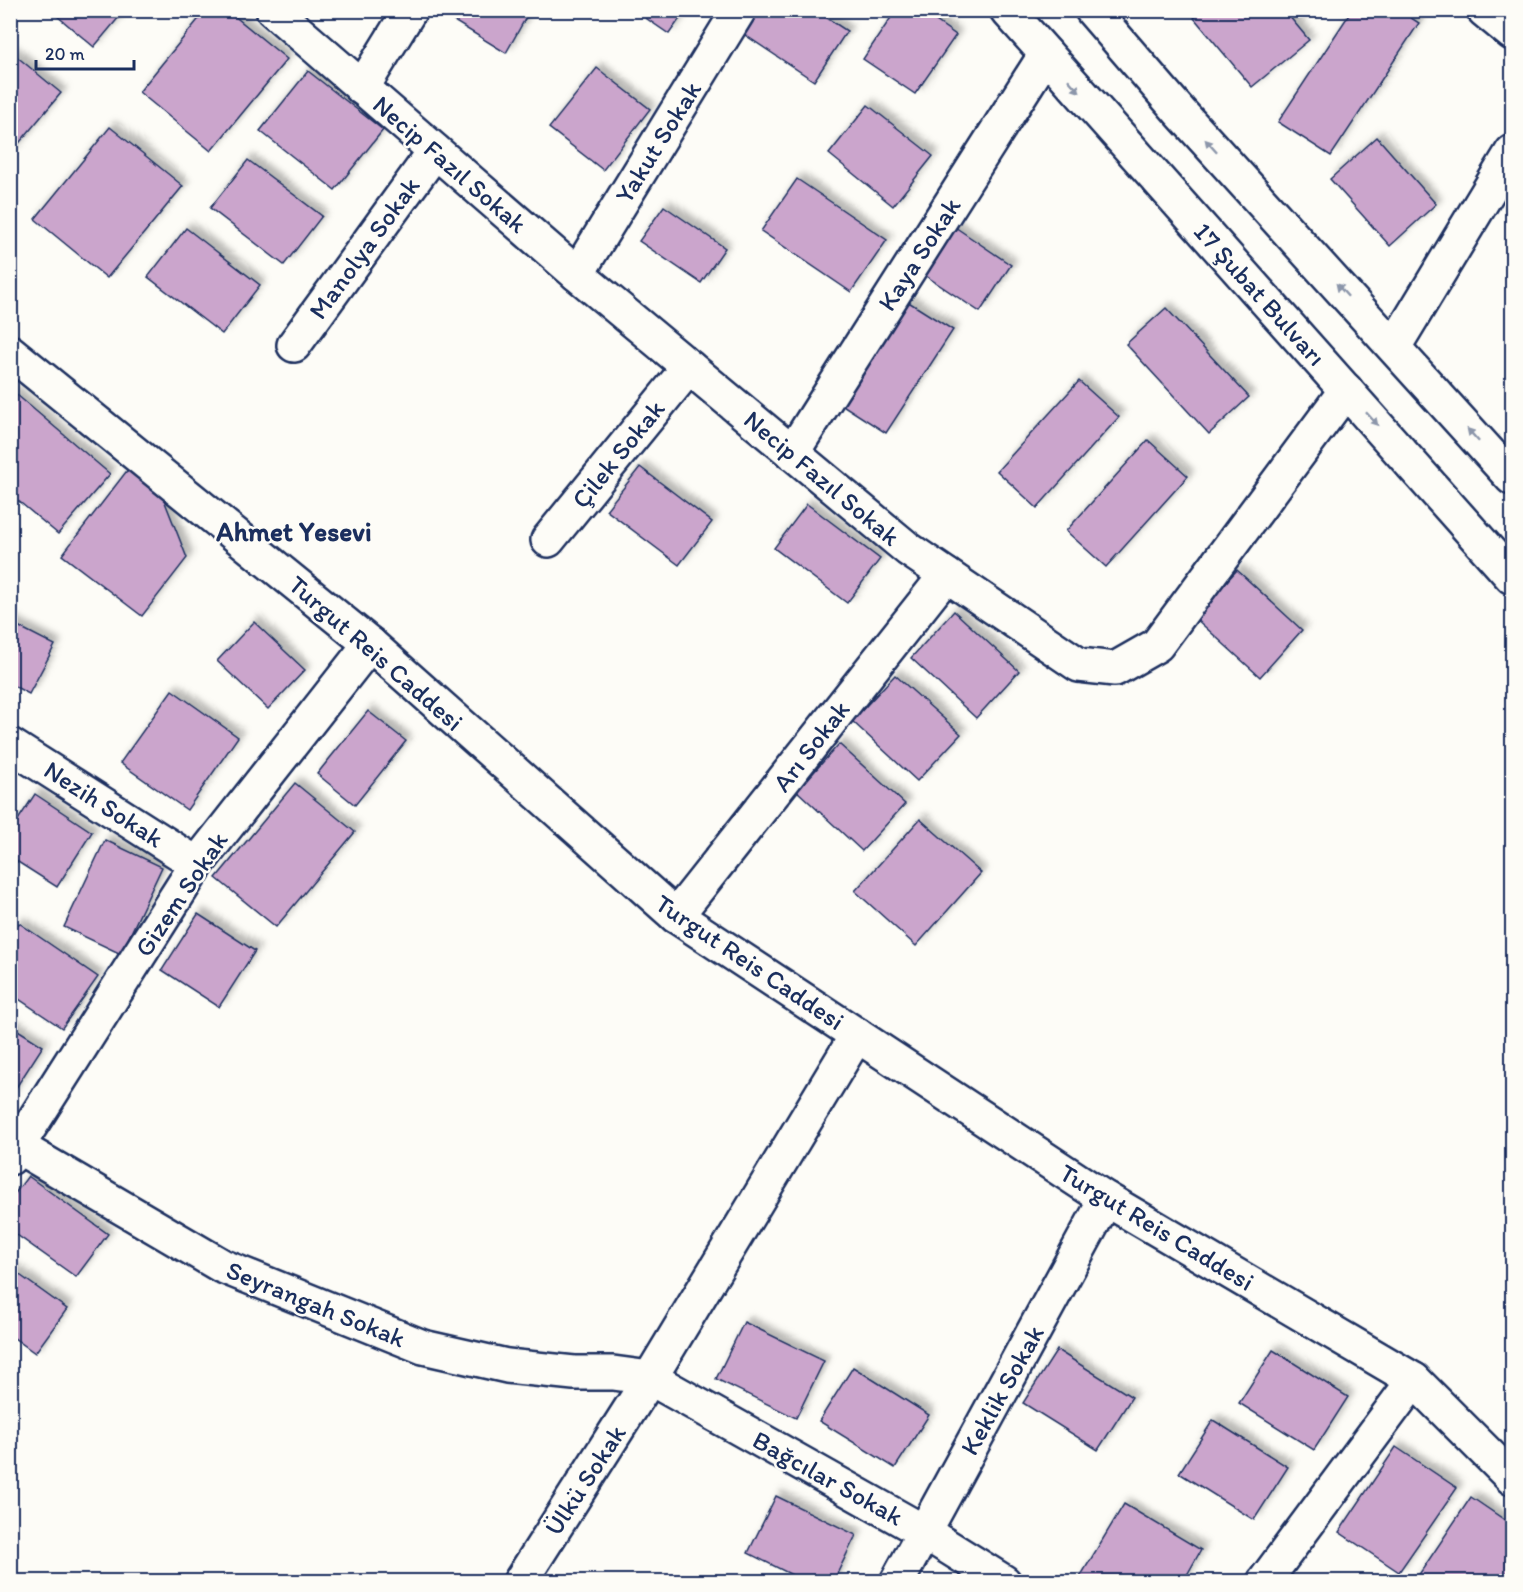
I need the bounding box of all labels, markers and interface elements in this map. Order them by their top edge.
scale bar [36,33,134,71]
text: 20 m [45,43,85,65]
street label: Yakut Sokak [608,75,708,209]
one-way arrow [1067,78,1081,93]
street label: Necip Fazıl Sokak [366,88,534,240]
one-way arrow [1205,139,1218,154]
street label: Manolya Sokak [302,171,426,325]
street label: Kaya Sokak [870,191,968,317]
street label: 17 Şubat Bulvarı [1187,216,1333,372]
one-way arrow [1335,283,1349,298]
street label: Çilek Sokak [565,393,672,515]
street label: Necip Fazıl Sokak [737,403,907,553]
one-way arrow [1365,411,1378,426]
one-way arrow [1467,428,1480,443]
district label: Ahmet Yesevi [215,515,372,548]
street label: Turgut Reis Caddesi [282,568,470,738]
street label: Arı Sokak [765,694,857,798]
street label: Nezih Sokak [38,754,170,855]
street label: Gizem Sokak [127,825,235,963]
street label: Turgut Reis Caddesi [649,887,851,1037]
street label: Turgut Reis Caddesi [1054,1156,1260,1298]
street label: Seyrangah Sokak [222,1254,411,1355]
street label: Keklik Sokak [953,1319,1051,1461]
street label: Ülkü Sokak [537,1418,633,1541]
street label: Bağcılar Sokak [747,1423,909,1533]

